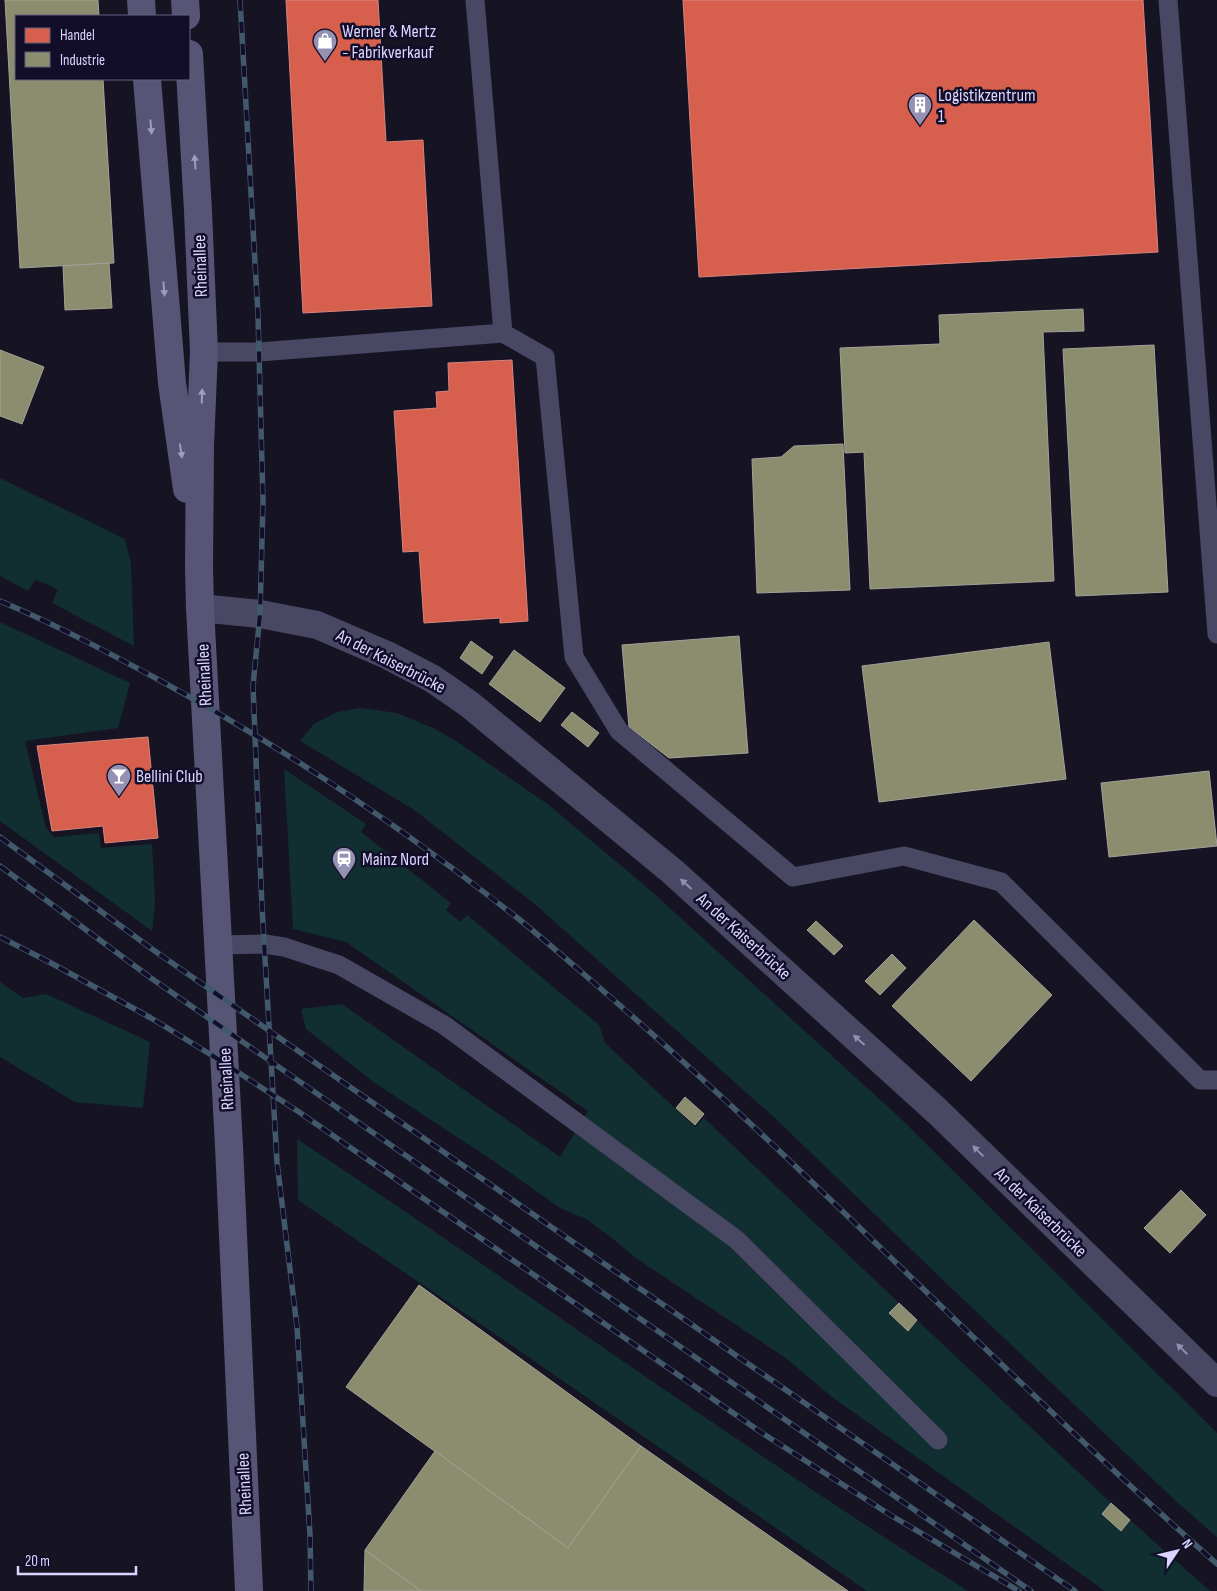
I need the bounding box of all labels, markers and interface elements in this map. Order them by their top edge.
legend [15,15,190,80]
place label: Werner & Mertz - Fabrikverkauf [342,21,437,63]
text: Handel [60,26,95,45]
shop icon: Werner & Mertz - Fabrikverkauf [312,28,338,62]
text: Industrie [60,51,105,70]
place label: Logistikzentrum 1 [938,85,1036,127]
building icon: Logistikzentrum 1 [907,92,933,126]
one-way arrow [147,120,155,136]
one-way arrow [191,154,199,170]
street label: Rheinallee [189,234,212,298]
one-way arrow [160,282,168,298]
one-way arrow [198,388,206,404]
one-way arrow [177,443,185,459]
street label: An der Kaiserbrücke [332,624,449,698]
street label: Rheinallee [192,643,217,707]
bar icon: Bellini Club [106,763,132,797]
place label: Bellini Club [136,766,203,787]
station icon: Mainz Nord [331,846,357,880]
place label: Mainz Nord [362,849,429,870]
one-way arrow [681,878,693,890]
street label: An der Kaiserbrücke [691,888,795,984]
one-way arrow [853,1034,865,1046]
street label: Rheinallee [214,1047,239,1111]
one-way arrow [972,1145,984,1157]
street label: An der Kaiserbrücke [990,1163,1091,1262]
one-way arrow [1177,1343,1189,1355]
street label: Rheinallee [232,1452,257,1516]
north arrow [1152,1526,1202,1576]
text: N [1178,1536,1196,1552]
scale bar [18,1544,135,1576]
text: 20 m [25,1552,50,1571]

